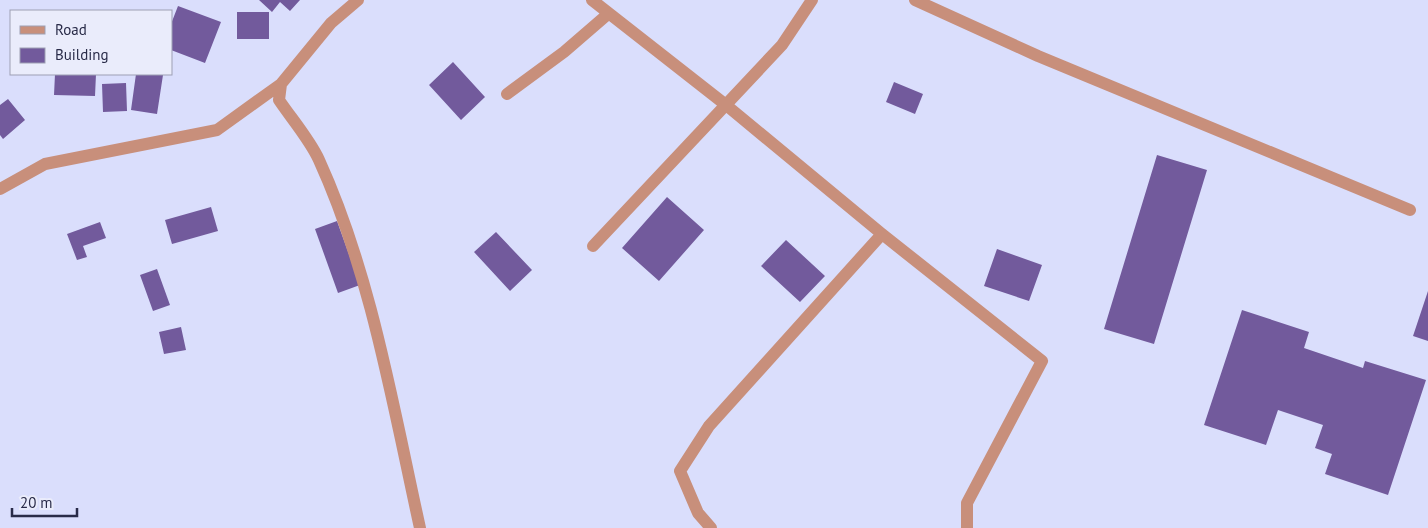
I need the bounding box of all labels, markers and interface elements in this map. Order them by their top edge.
legend [10,10,172,75]
text: Road [55,20,87,39]
text: Building [55,45,109,64]
scale bar [12,486,78,518]
text: 20 m [20,493,53,512]

